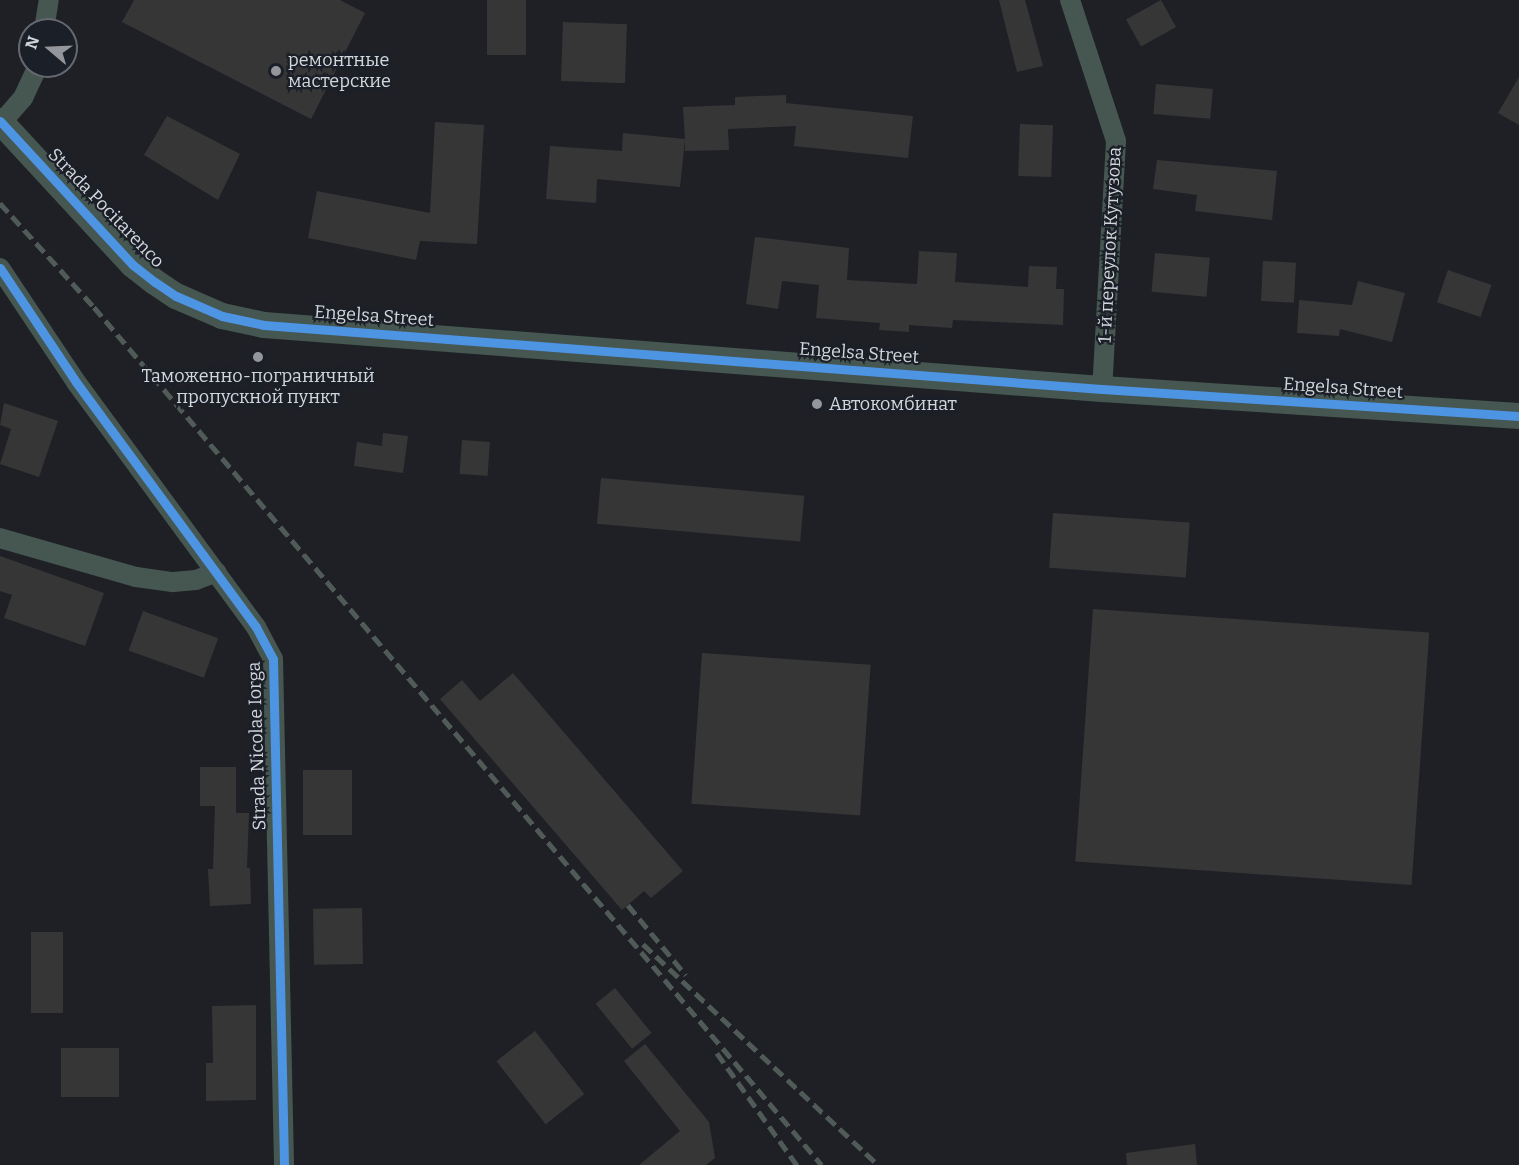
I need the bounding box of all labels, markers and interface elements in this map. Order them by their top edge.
north arrow [18,18,78,78]
text: N [21,34,43,52]
place label: ремонтные мастерские [288,50,391,92]
marker: ремонтные мастерские [269,64,283,78]
street label: Strada Pocitarenco [44,144,168,272]
street label: 1-й переулок Кутузова [1094,146,1126,344]
street label: Engelsa Street [313,301,435,331]
street label: Engelsa Street [798,338,920,368]
marker: Таможенно-пограничный пропускной пункт [251,350,265,364]
place label: Таможенно-пограничный пропускной пункт [141,366,375,409]
street label: Engelsa Street [1282,373,1404,403]
place label: Автокомбинат [829,393,957,415]
marker: Автокомбинат [810,397,824,411]
street label: Strada Nicolae Iorga [243,661,271,831]

